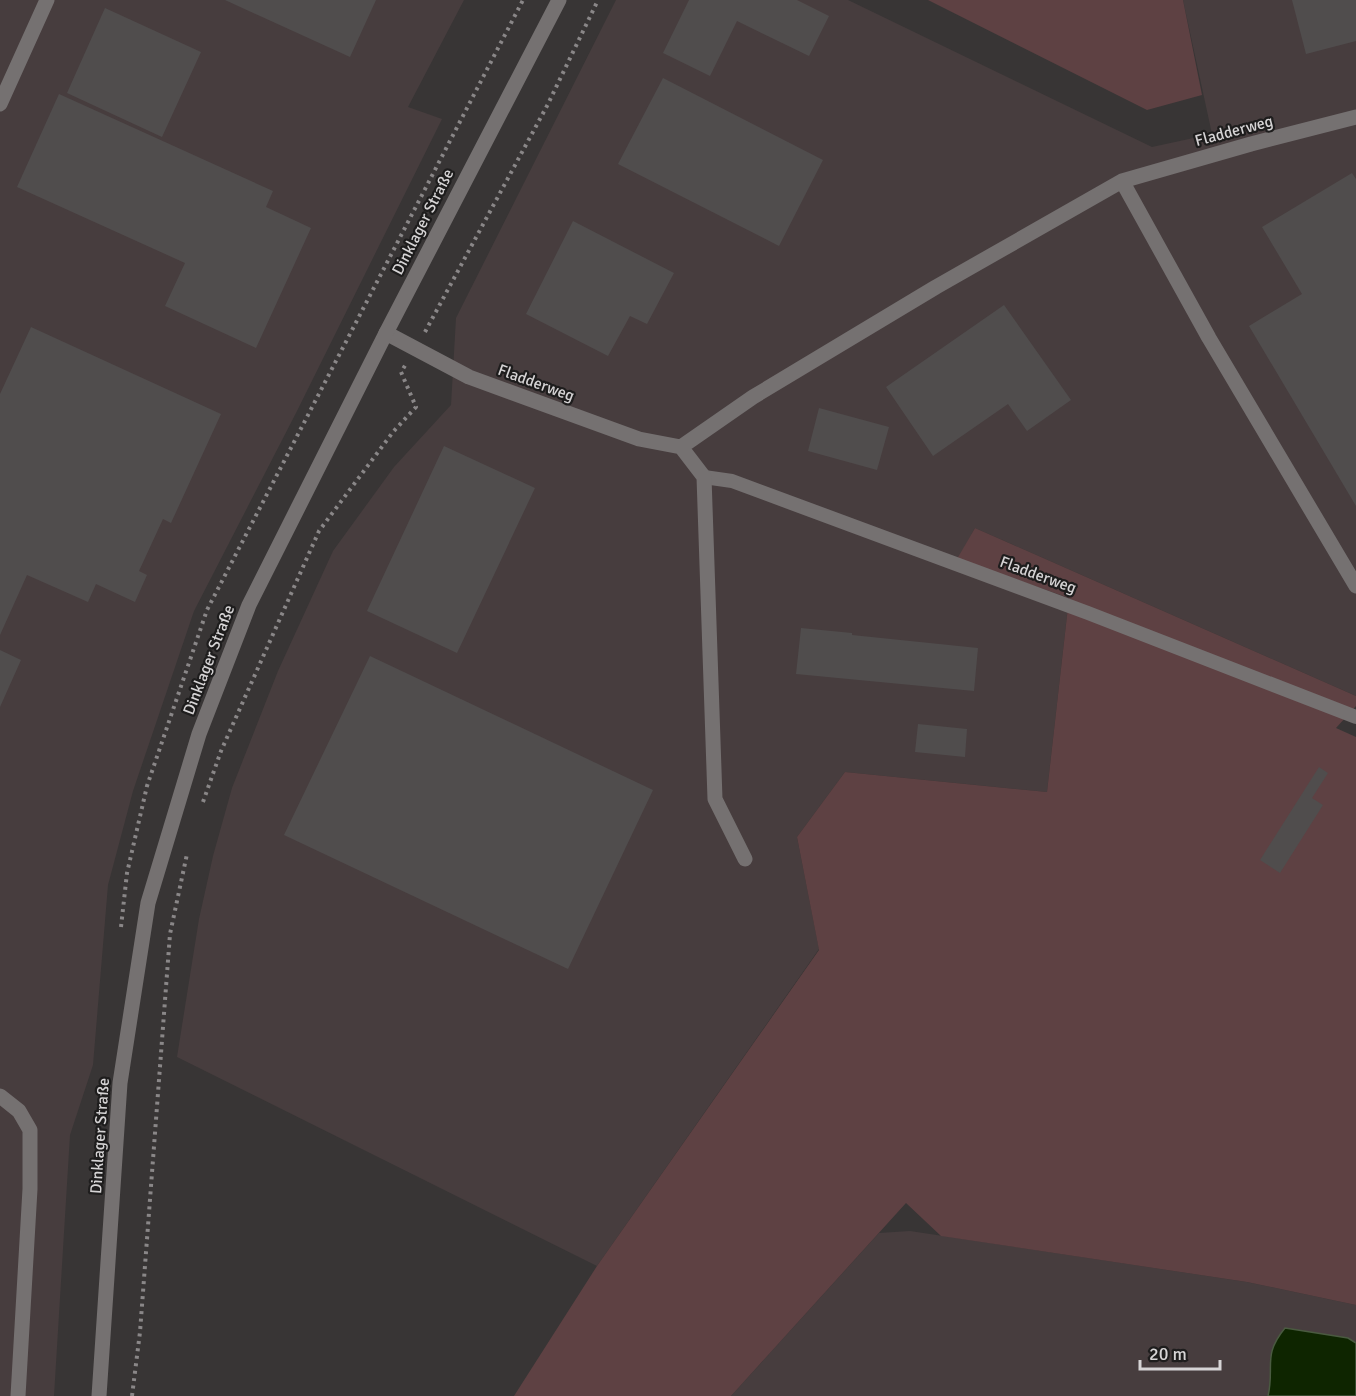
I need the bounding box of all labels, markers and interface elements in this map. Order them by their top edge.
street label: Fladderweg [1193,111,1275,151]
street label: Dinklager Straße [388,166,458,278]
street label: Fladderweg [495,360,577,406]
street label: Fladderweg [997,552,1079,598]
street label: Dinklager Straße [179,602,239,718]
street label: Dinklager Straße [86,1077,114,1195]
scale bar [1140,1333,1220,1371]
text: 20 m [1149,1343,1187,1365]

